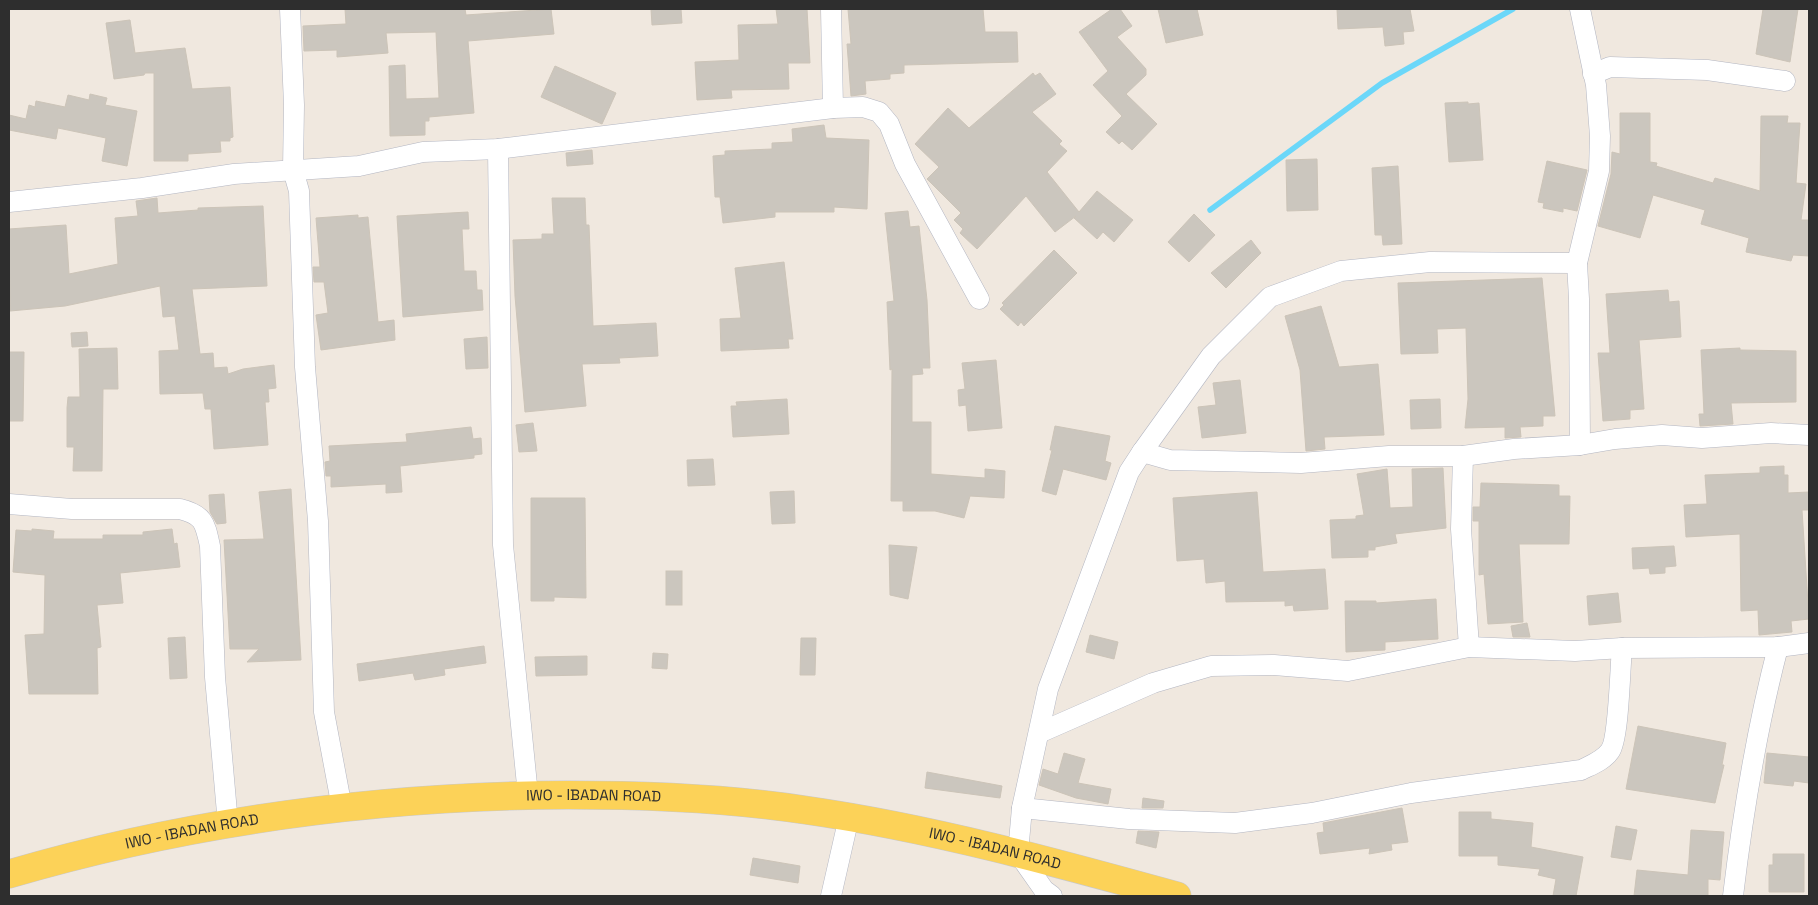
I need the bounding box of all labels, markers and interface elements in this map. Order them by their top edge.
street label: IWO - IBADAN ROAD [526,785,662,806]
street label: IWO - IBADAN ROAD [123,809,260,853]
street label: IWO - IBADAN ROAD [927,823,1063,873]

